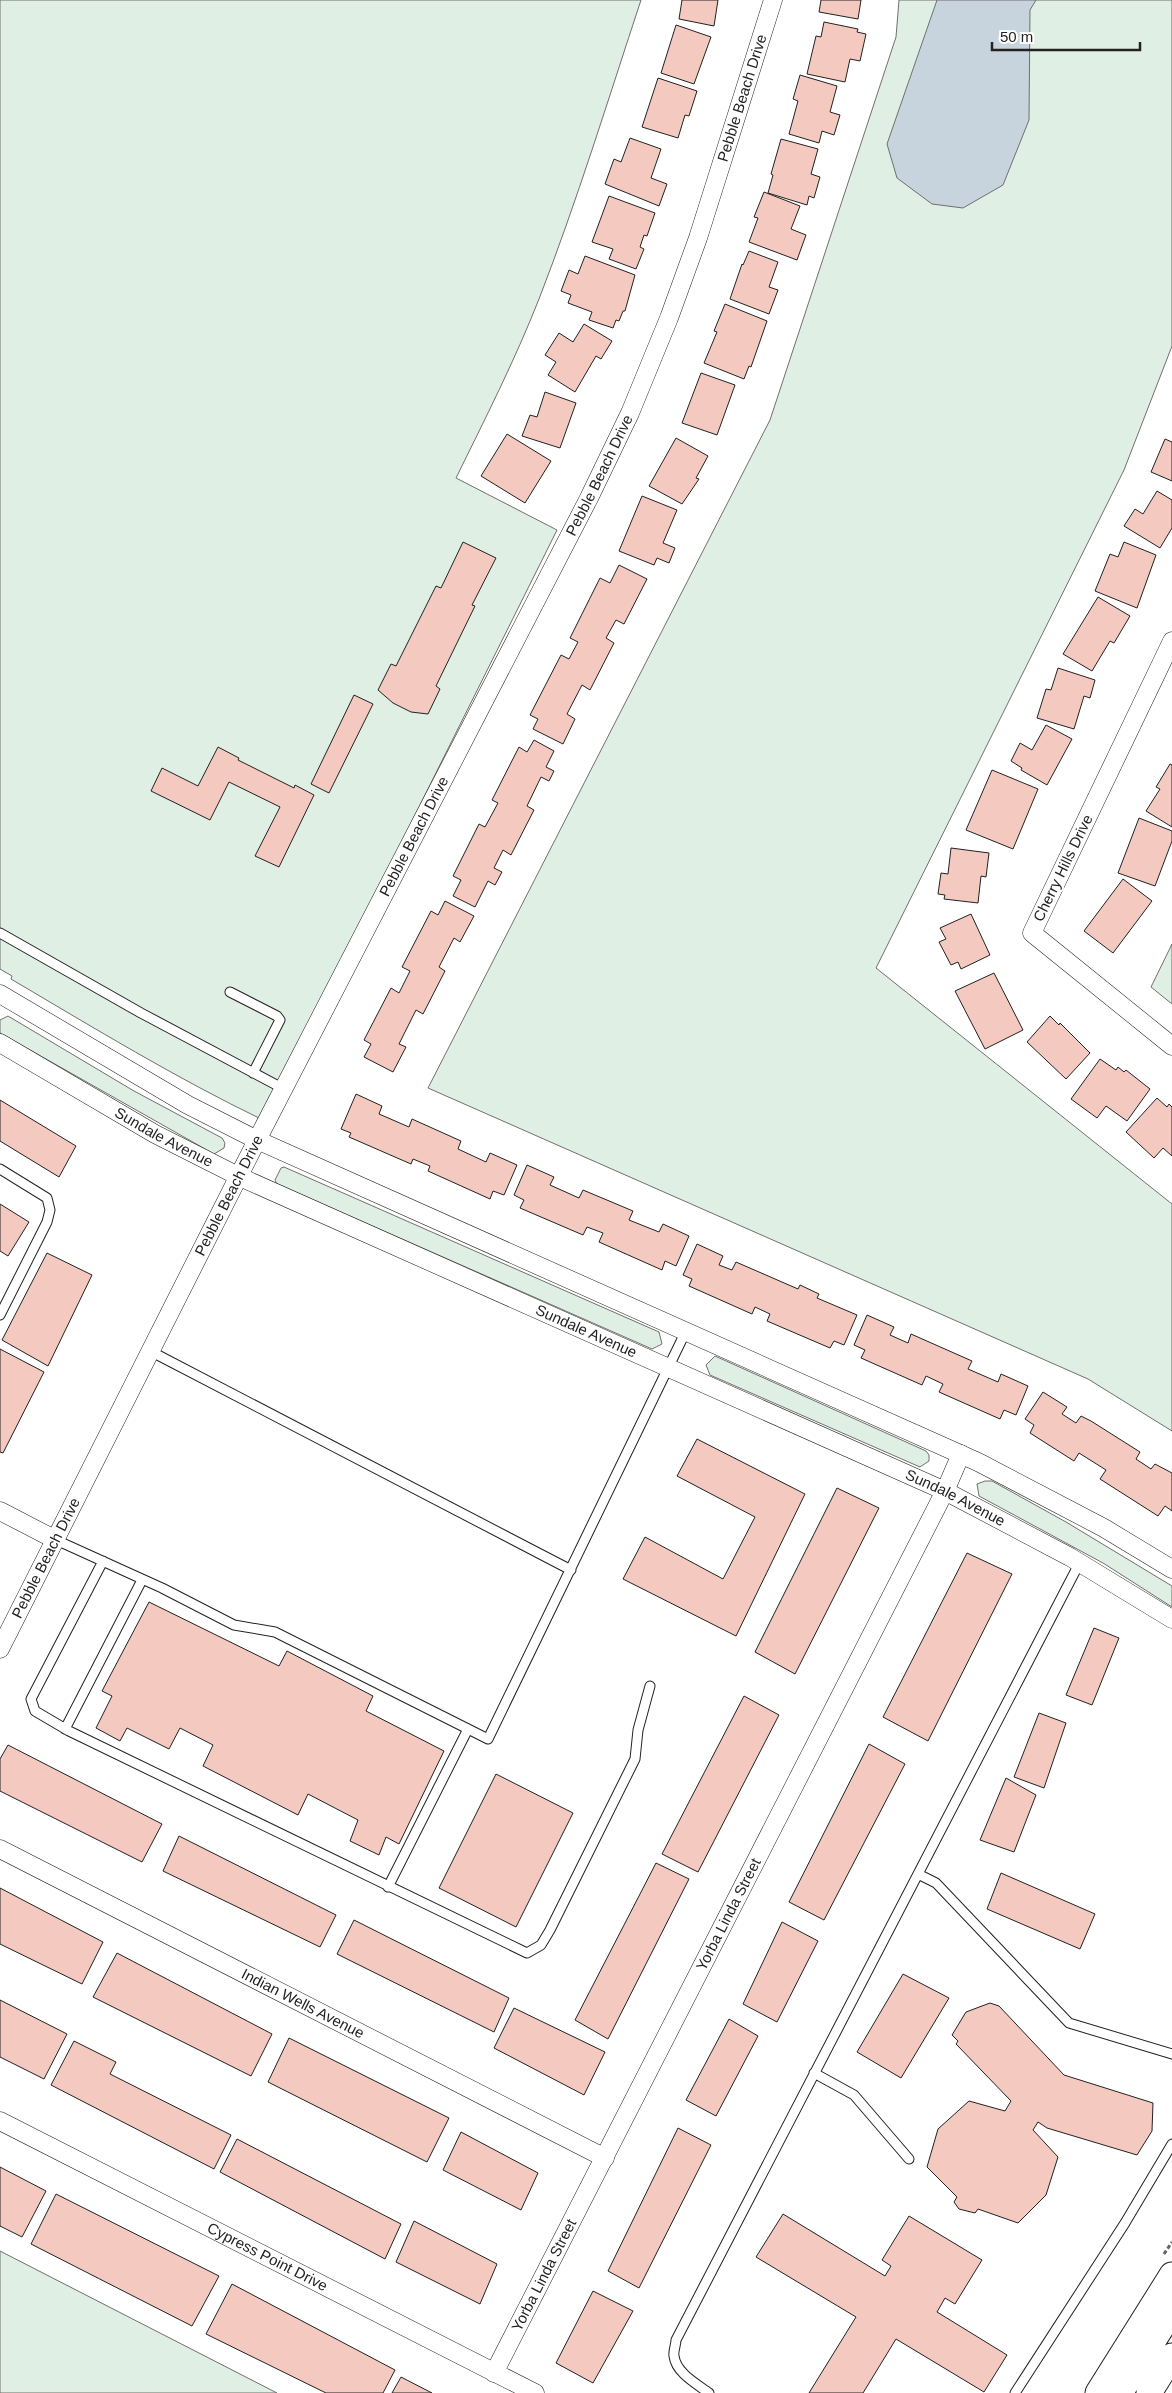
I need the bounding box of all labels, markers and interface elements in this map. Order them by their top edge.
scale bar [992,20,1140,52]
text: 50 m [1000,28,1033,45]
street label: Pebble Beach Drive [714,32,770,164]
street label: Pebble Beach Drive [562,412,636,538]
street label: Pebble Beach Drive [376,773,452,899]
street label: Cherry Hills Drive [1029,812,1096,924]
street label: Sundale Avenue [112,1103,216,1170]
street label: Pebble Beach Drive [191,1132,266,1258]
street label: Sundale Avenue [533,1301,640,1361]
street label: Sundale Avenue [903,1466,1008,1529]
street label: Pebble Beach Drive [8,1495,83,1621]
street label: Yorba Linda Street [692,1855,764,1973]
street label: Indian Wells Avenue [239,1965,367,2042]
street label: Yorba Linda Street [508,2215,580,2334]
street label: Cypress Point Drive [205,2219,331,2294]

